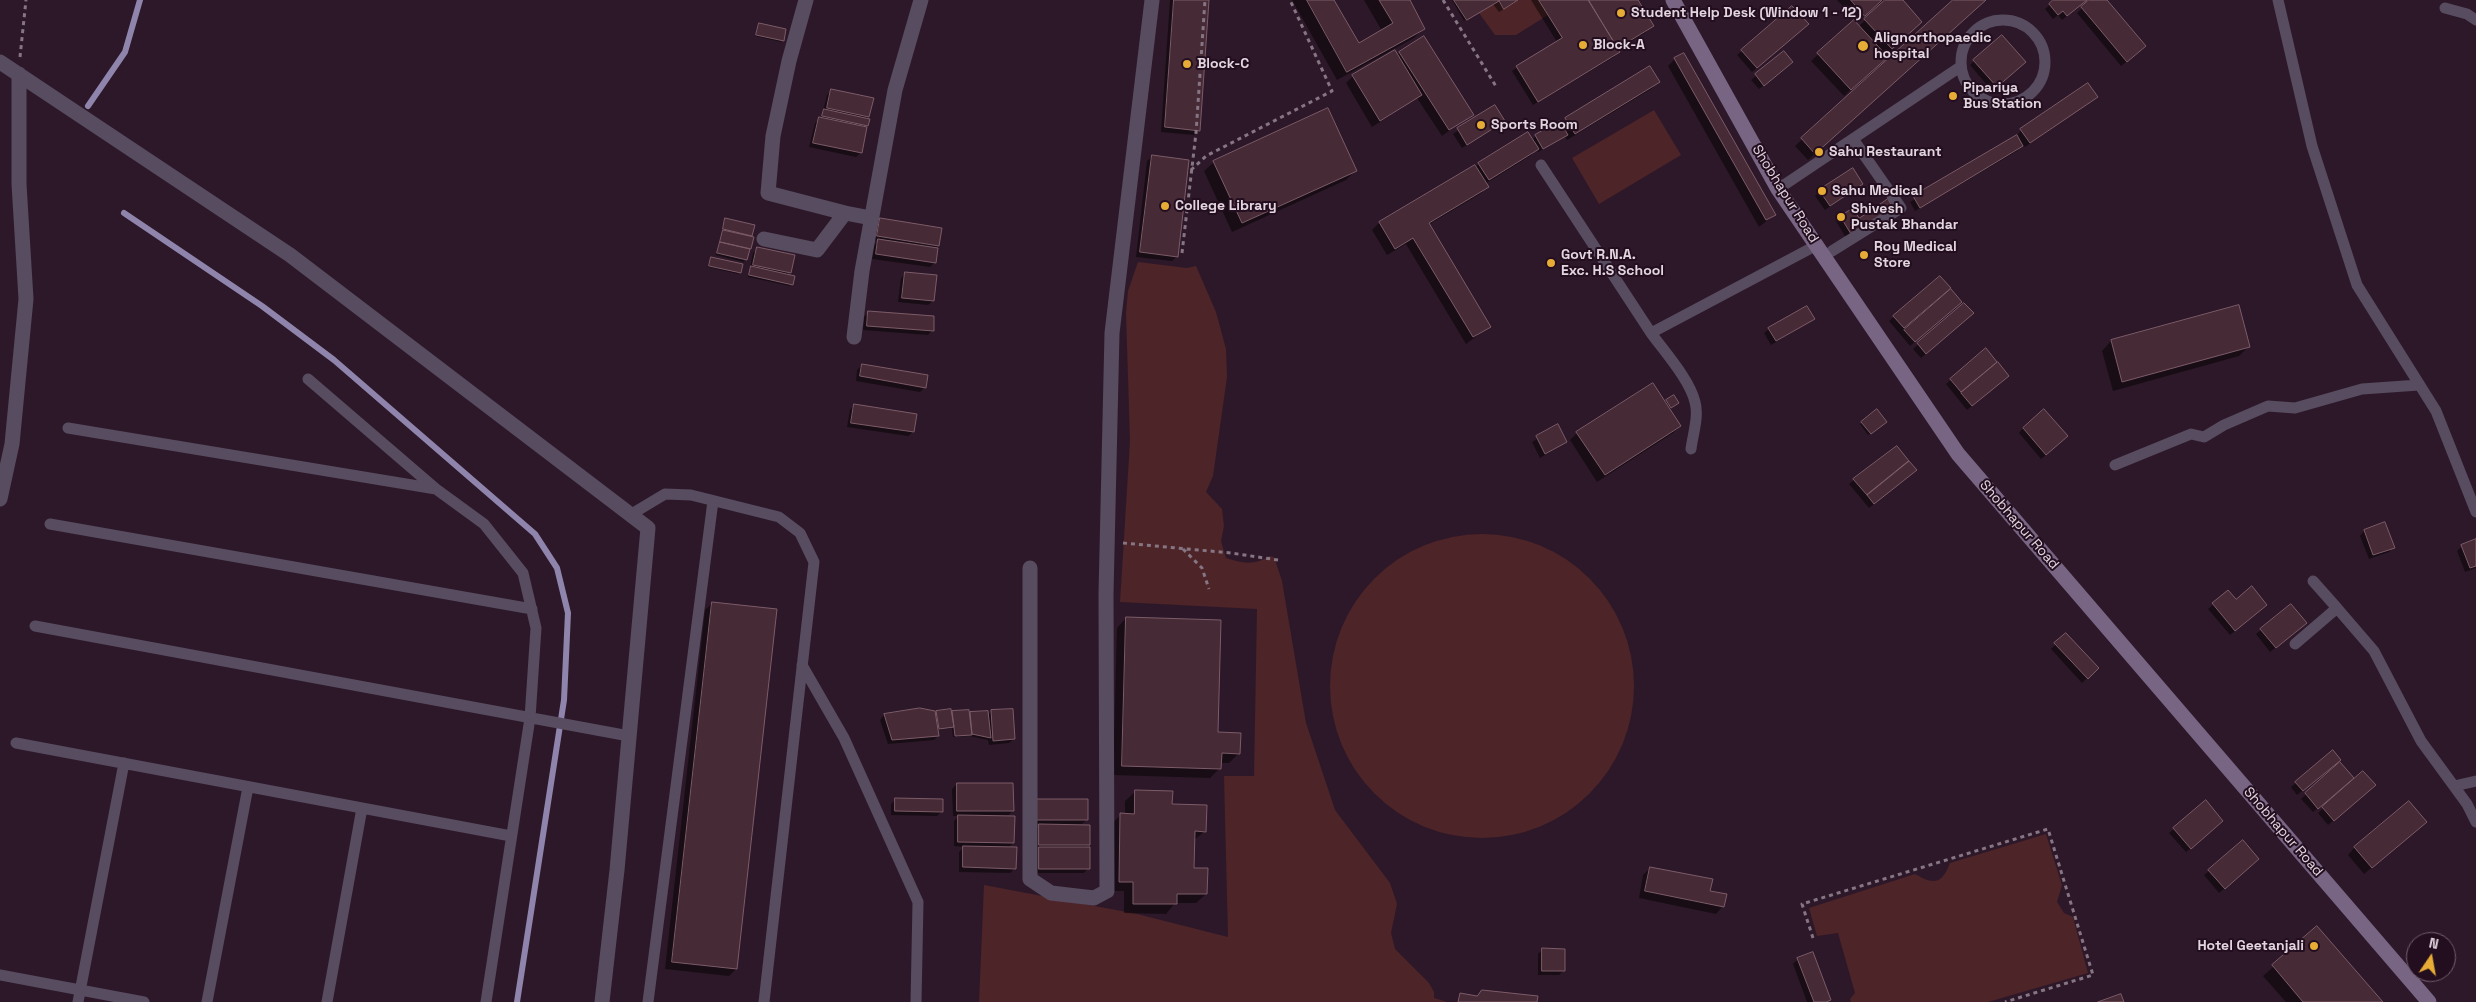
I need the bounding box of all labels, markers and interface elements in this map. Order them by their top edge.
place label: Student Help Desk (Window 1 - 12) [1631,5,1862,21]
marker: Student Help Desk (Window 1 - 12) [1615,7,1627,19]
place label: Alignorthopaedic hospital [1874,30,1991,62]
place label: Block-A [1593,37,1645,53]
marker: Block-A [1577,39,1589,51]
marker: Alignorthopaedic hospital [1856,39,1870,53]
place label: Block-C [1197,56,1249,72]
marker: Block-C [1181,58,1193,70]
place label: Pipariya Bus Station [1963,80,2042,112]
marker: Pipariya Bus Station [1947,90,1959,102]
place label: Sports Room [1491,117,1578,133]
marker: Sports Room [1475,119,1487,131]
street label: Shobhapur Road [1748,142,1822,246]
place label: Sahu Restaurant [1829,144,1942,160]
marker: Sahu Restaurant [1813,146,1825,158]
place label: Sahu Medical [1832,183,1922,199]
marker: Sahu Medical [1816,185,1828,197]
place label: College Library [1175,198,1277,214]
marker: College Library [1159,200,1171,212]
place label: Shivesh Pustak Bhandar [1851,201,1958,233]
marker: Shivesh Pustak Bhandar [1835,211,1847,223]
place label: Roy Medical Store [1874,239,1957,272]
place label: Govt R.N.A. Exc. H.S School [1561,247,1664,280]
marker: Roy Medical Store [1858,249,1870,261]
marker: Govt R.N.A. Exc. H.S School [1545,257,1557,269]
street label: Shobhapur Road [1976,477,2062,573]
street label: Shobhapur Road [2240,784,2326,880]
north arrow [2406,932,2456,982]
text: N [2427,934,2440,953]
place label: Hotel Geetanjali [2197,938,2304,954]
marker: Hotel Geetanjali [2308,940,2320,952]

